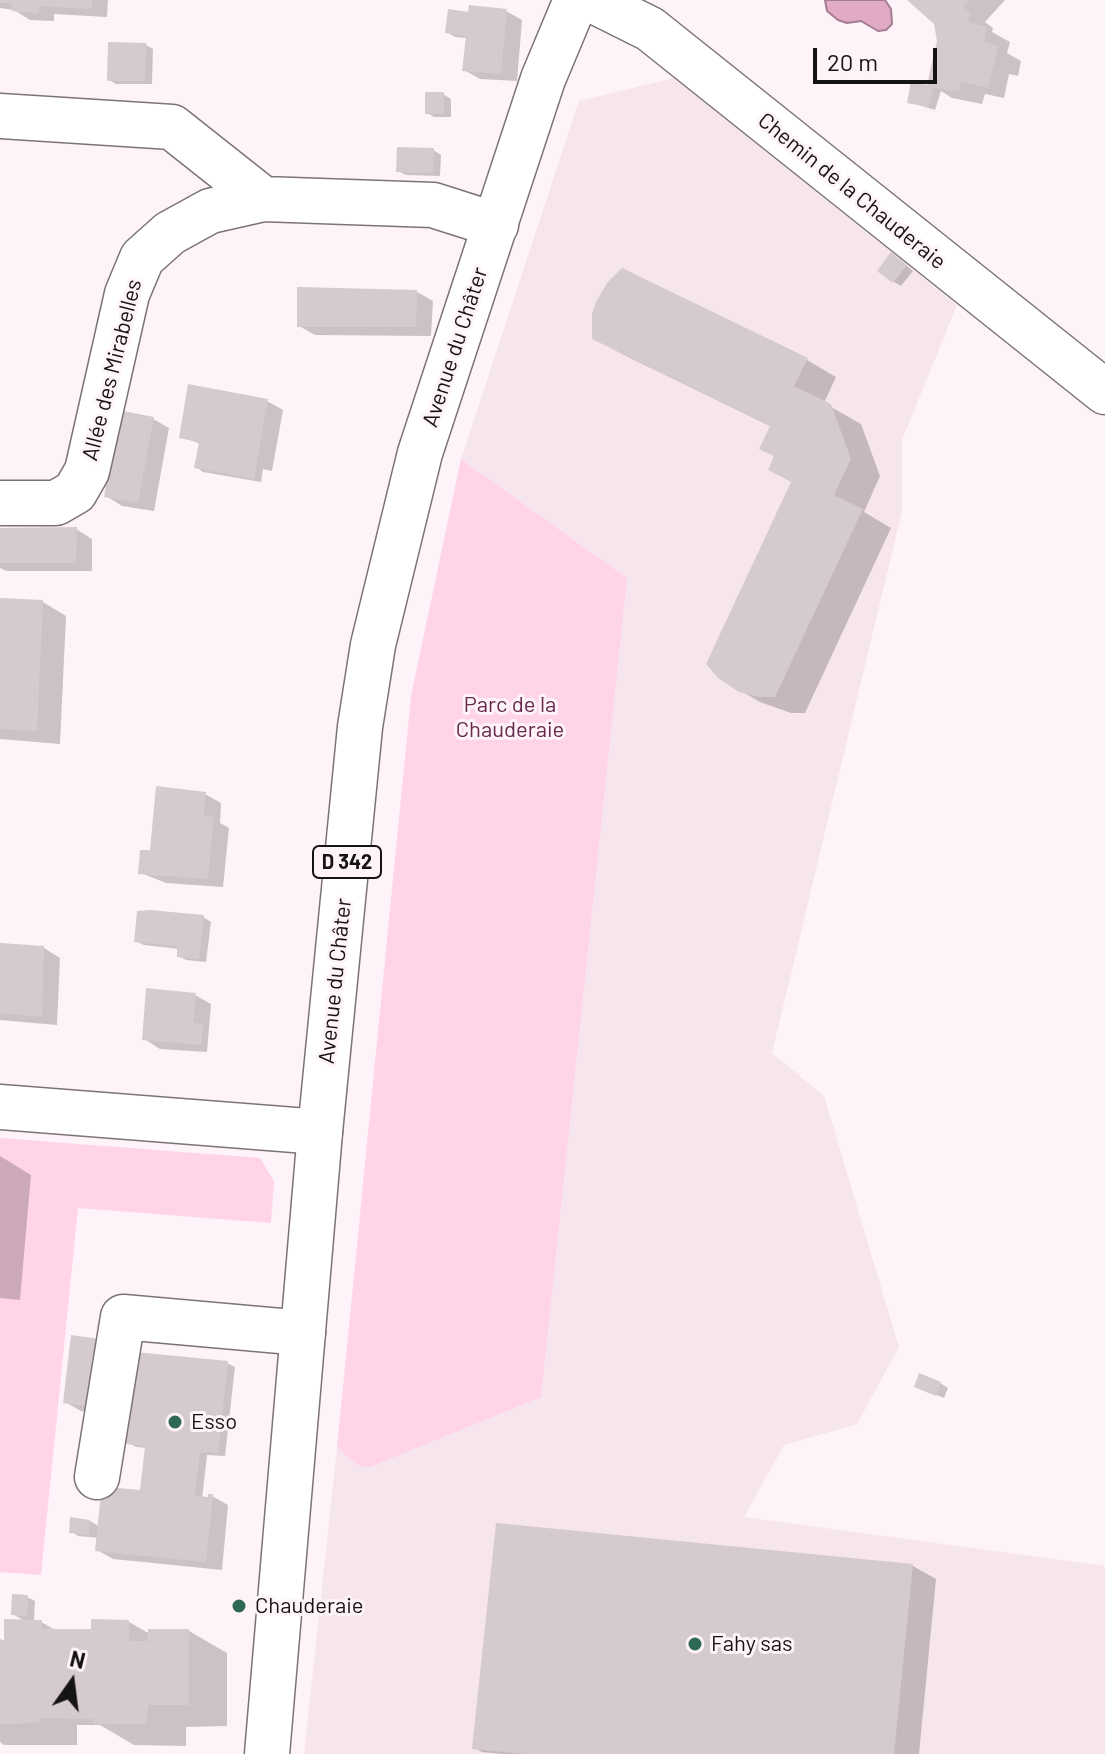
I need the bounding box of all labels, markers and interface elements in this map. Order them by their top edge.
scale bar [817,32,941,82]
text: 20 m [827,47,878,76]
street label: Chemin de la Chauderaie [753,107,951,275]
street label: Avenue du Châter [417,264,493,430]
street label: Allée des Mirabelles [77,276,147,464]
park label: Parc de la Chauderaie [456,692,564,744]
road number: D 342 [313,846,381,878]
street label: Avenue du Châter [313,897,357,1065]
place label: Esso [191,1409,237,1435]
marker: Esso [166,1413,184,1431]
place label: Chauderaie [255,1593,364,1619]
marker: Chauderaie [230,1597,248,1615]
place label: Fahy sas [711,1631,793,1657]
marker: Fahy sas [686,1635,704,1653]
north arrow [32,1642,112,1722]
text: N [68,1644,88,1673]

